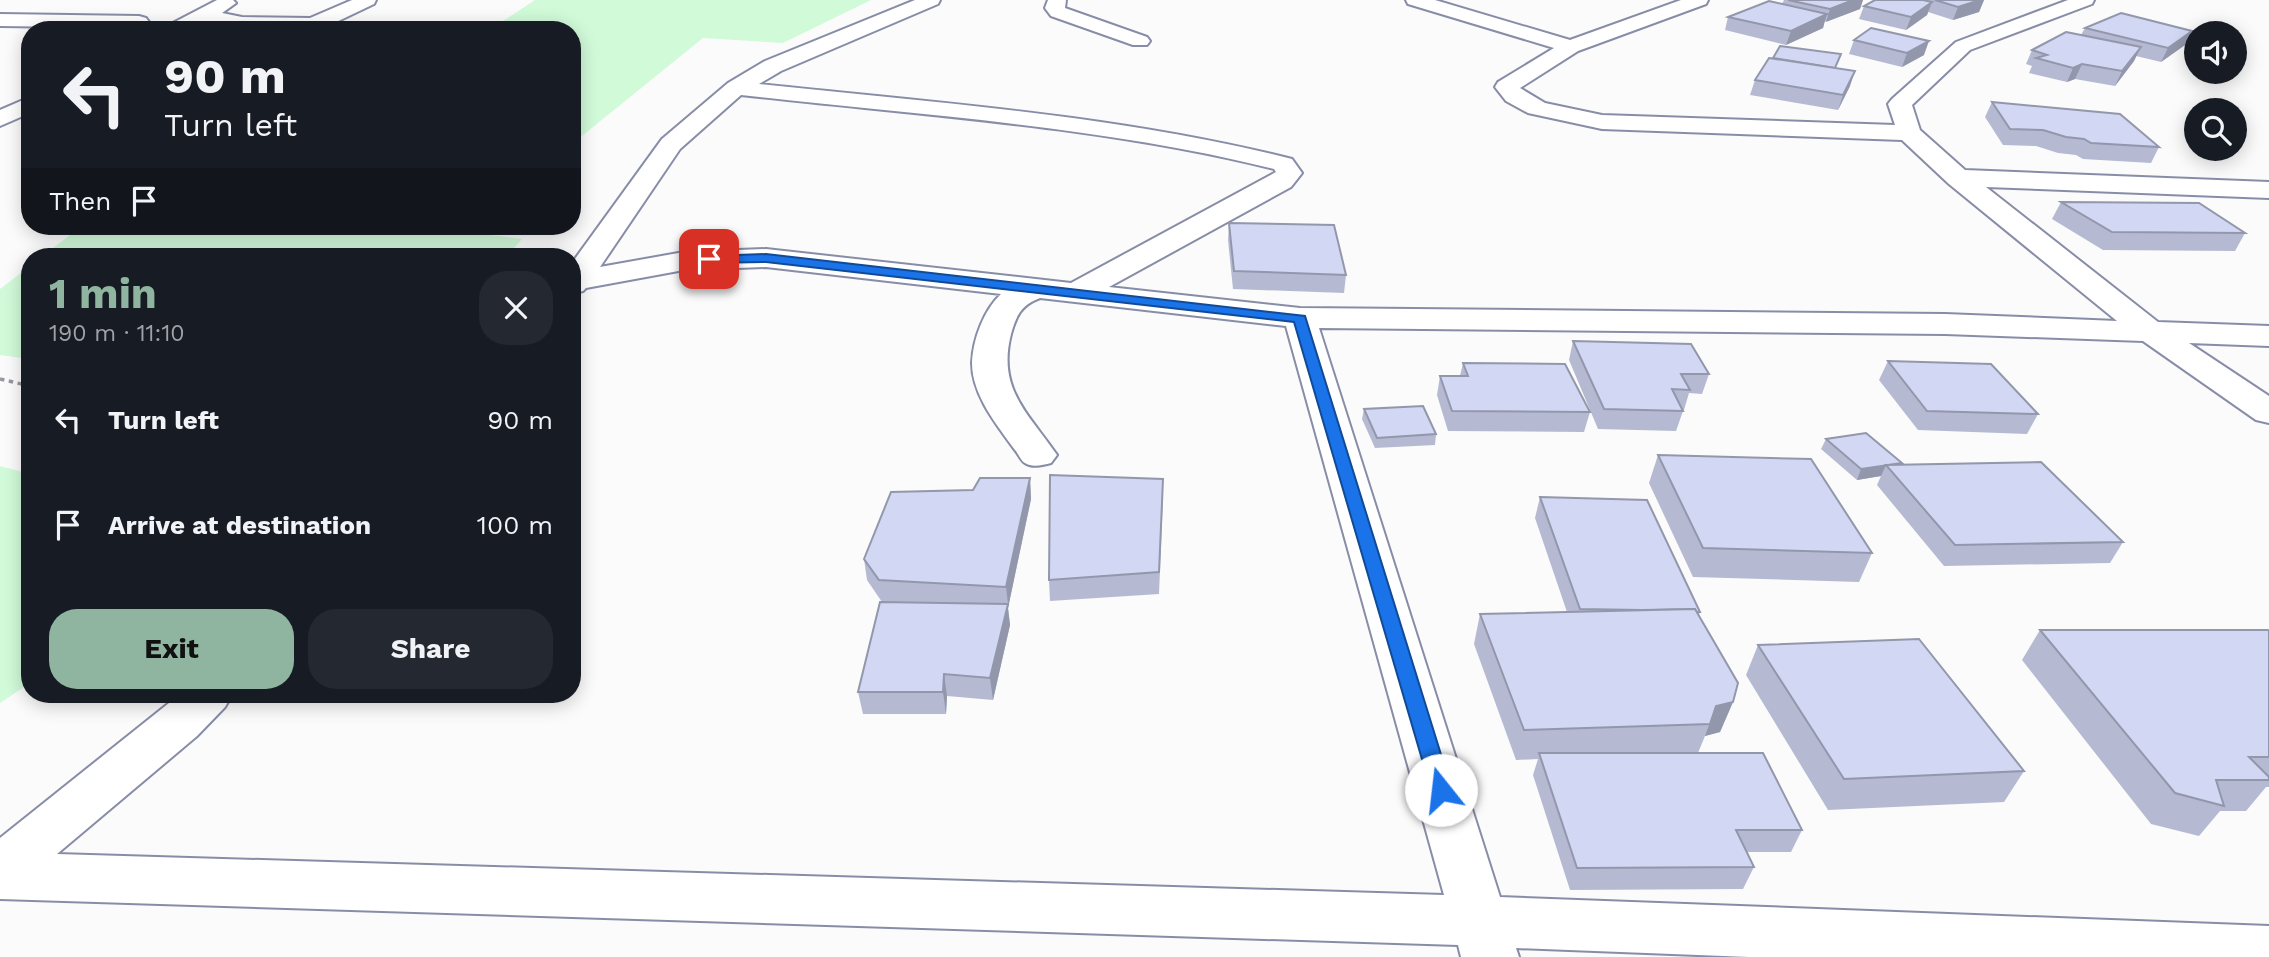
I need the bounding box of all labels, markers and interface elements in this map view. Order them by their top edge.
map controls [2184,21,2247,161]
button: sound [2184,21,2247,84]
text: 90 m [164,47,286,105]
icon: left [49,49,140,140]
button: search [2184,98,2247,161]
text: Turn left [164,106,297,144]
icon: arrive [125,182,163,220]
text: Then [49,186,111,216]
pin [679,229,739,289]
icon: arrive [690,240,728,278]
text: 1 min [49,269,157,318]
button: close [479,271,553,345]
text: 190 m · 11:10 [49,320,185,347]
icon: left [49,401,87,439]
text: Turn left [108,405,219,435]
text: 90 m [487,405,553,435]
icon: arrive [49,506,87,544]
text: Arrive at destination [108,510,371,540]
text: 100 m [477,510,553,540]
button: Exit [49,609,294,689]
button: Share [308,609,553,689]
position arrow [1404,753,1478,827]

